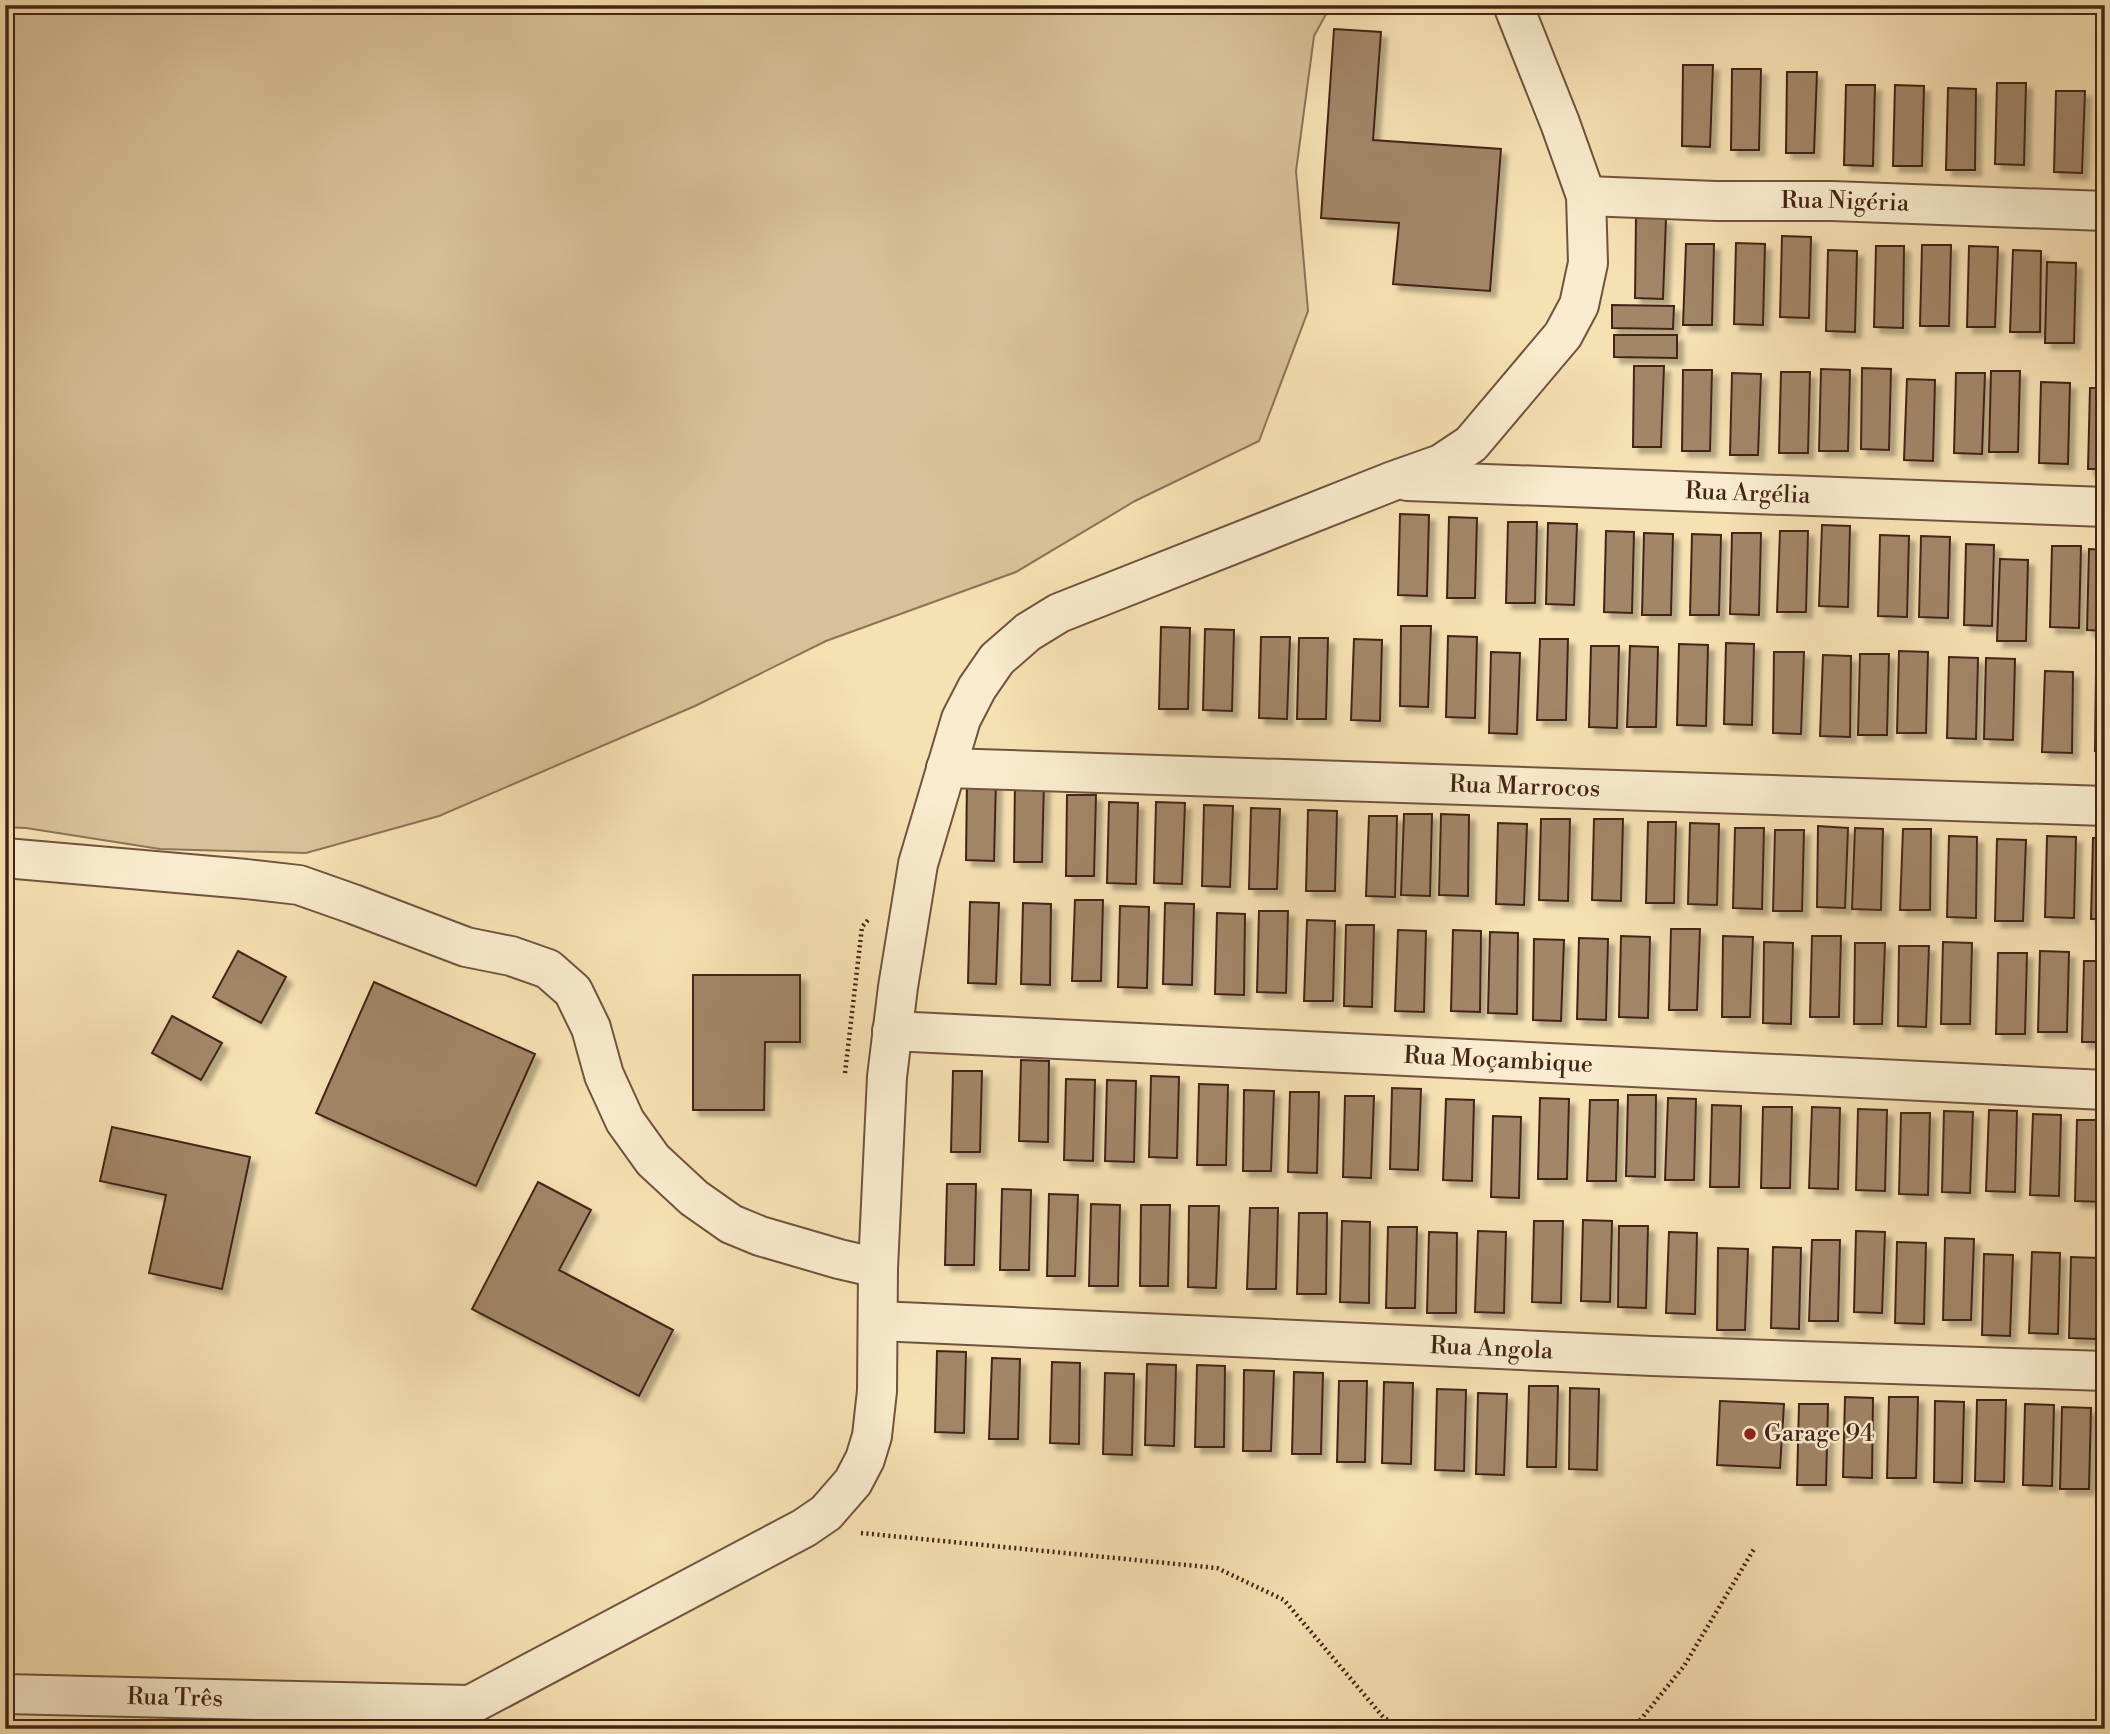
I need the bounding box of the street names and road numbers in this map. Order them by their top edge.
street label: Rua Nigéria [1781,186,1910,219]
street label: Rua Argélia [1684,476,1812,511]
street label: Rua Marrocos [1449,770,1601,804]
street label: Rua Moçambique [1403,1041,1594,1080]
street label: Rua Angola [1429,1331,1555,1367]
street label: Rua Três [127,1682,223,1714]

